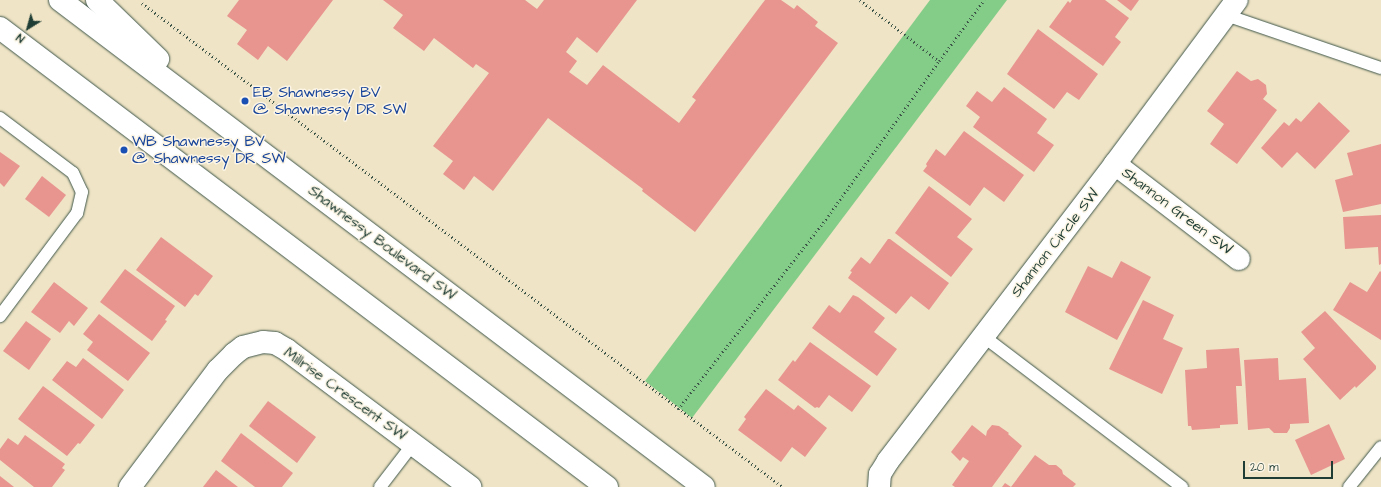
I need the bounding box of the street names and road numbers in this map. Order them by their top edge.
street label: Shannon Green SW [1118,164,1236,258]
street label: Shawnessy Boulevard SW [305,182,459,304]
street label: Shannon Circle SW [1007,185,1103,301]
street label: Millrise Crescent SW [280,344,410,444]

